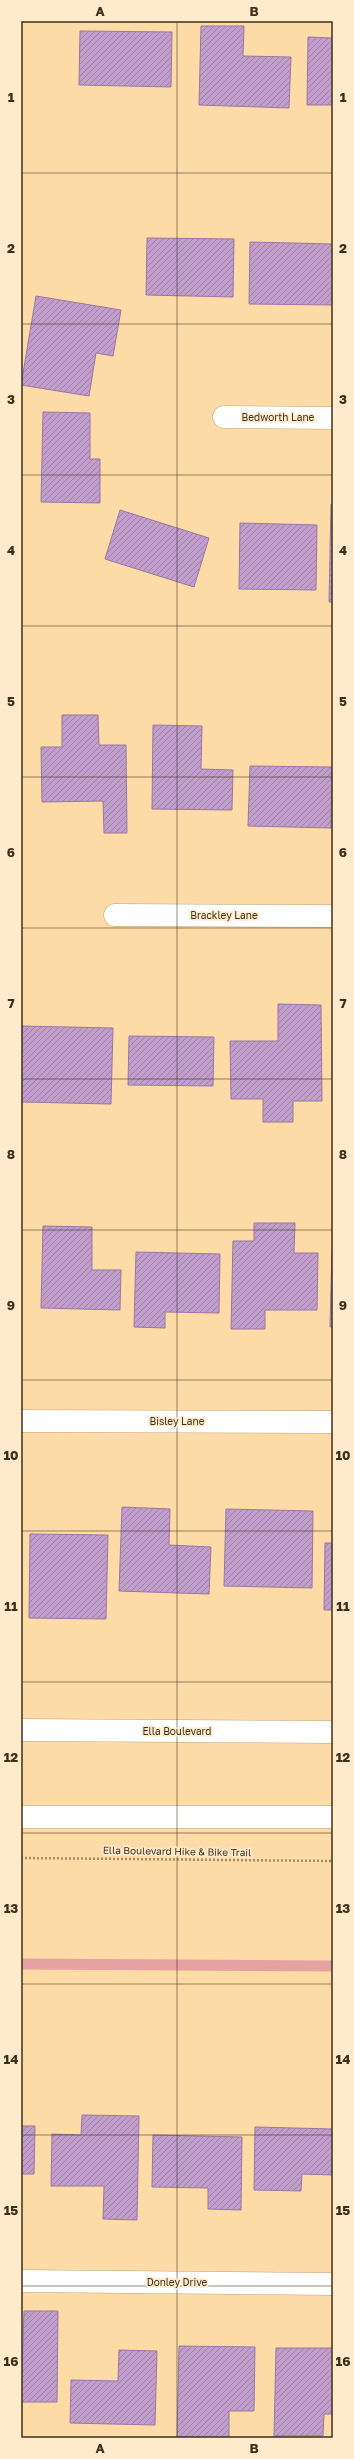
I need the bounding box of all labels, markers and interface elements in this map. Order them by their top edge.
text: A [95,3,105,19]
text: B [249,3,259,19]
text: 1 [8,89,15,105]
text: 1 [340,89,347,105]
text: 2 [7,240,15,256]
text: 2 [339,240,347,256]
text: 3 [7,391,15,407]
text: 3 [339,391,347,407]
street label: Bedworth Lane [242,411,315,423]
text: 4 [7,542,15,558]
text: 4 [339,542,347,558]
text: 5 [7,693,15,709]
text: 5 [339,693,347,709]
text: 6 [7,844,15,860]
text: 6 [339,844,347,860]
street label: Brackley Lane [190,909,258,921]
text: 7 [7,995,15,1011]
text: 7 [339,995,347,1011]
text: 8 [7,1146,15,1162]
text: 8 [339,1146,347,1162]
text: 9 [7,1297,15,1313]
text: 9 [339,1297,347,1313]
street label: Bisley Lane [150,1415,205,1427]
text: 10 [3,1447,19,1463]
text: 10 [335,1447,351,1463]
text: 11 [4,1598,18,1614]
text: 11 [336,1598,350,1614]
street label: Ella Boulevard [143,1725,212,1737]
text: 12 [4,1749,18,1765]
text: 12 [336,1749,350,1765]
street label: Ella Boulevard Hike & Bike Trail [103,1844,251,1858]
text: 13 [4,1900,18,1916]
text: 13 [336,1900,350,1916]
text: 14 [4,2051,18,2067]
text: 14 [336,2051,350,2067]
text: 15 [4,2202,18,2218]
text: 15 [336,2202,350,2218]
street label: Donley Drive [147,2276,208,2288]
text: 16 [4,2353,18,2369]
text: 16 [336,2353,350,2369]
text: A [95,2440,105,2456]
text: B [249,2440,259,2456]

